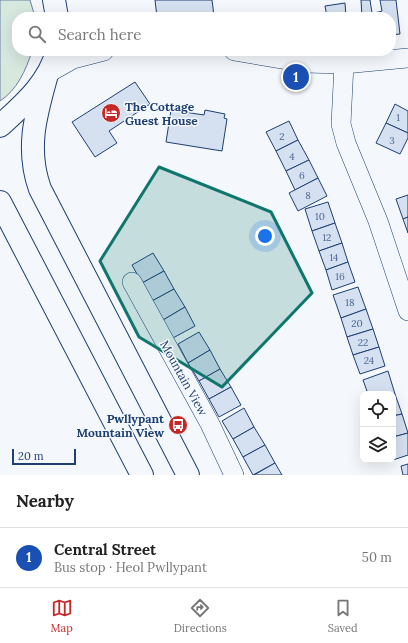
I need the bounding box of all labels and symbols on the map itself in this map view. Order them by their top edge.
pin: 1 [283,62,309,92]
place label: The Cottage Guest House [125,99,198,128]
hotel icon: The Cottage Guest House [100,102,122,124]
house number: 1 [396,111,400,124]
house number: 2 [279,130,285,143]
house number: 3 [389,134,395,147]
house number: 4 [289,150,295,163]
house number: 6 [299,169,305,182]
house number: 8 [305,189,311,202]
house number: 10 [315,210,325,223]
your location [255,226,275,246]
house number: 12 [322,231,332,244]
house number: 14 [329,251,339,264]
house number: 16 [335,270,345,283]
house number: 18 [345,296,355,309]
house number: 20 [351,317,363,330]
house number: 22 [358,336,368,349]
street label: Mountain View [157,338,211,419]
house number: 24 [364,354,375,367]
place label: Pwllypant Mountain View [77,411,165,440]
bus stop icon: Pwllypant Mountain View [167,414,189,436]
scale bar [12,447,76,466]

